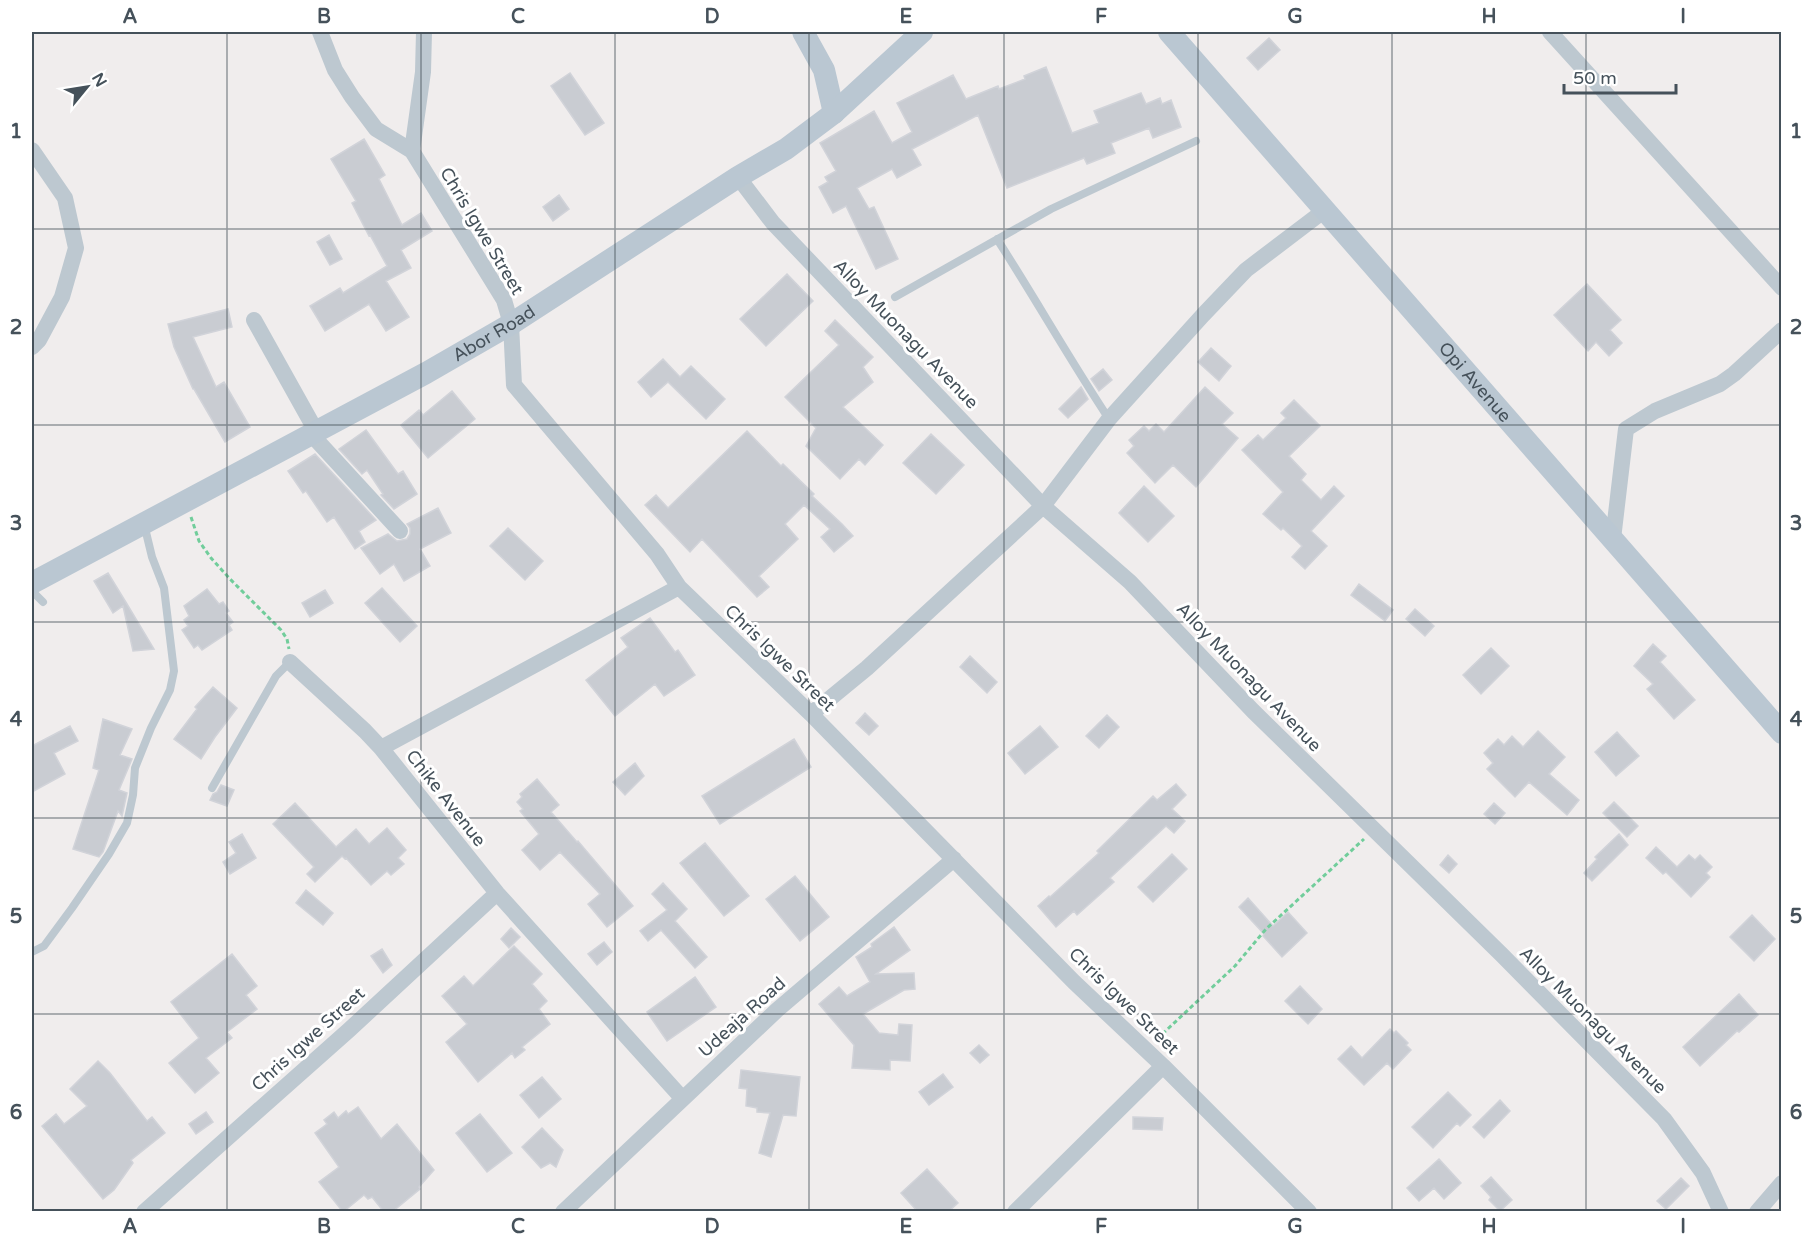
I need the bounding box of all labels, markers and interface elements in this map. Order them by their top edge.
text: A [123,5,138,29]
text: B [317,5,331,29]
text: C [511,5,525,29]
text: D [704,5,720,29]
text: E [900,5,913,29]
text: F [1095,5,1107,29]
text: G [1287,5,1303,29]
text: H [1481,5,1497,29]
text: I [1680,5,1686,29]
north arrow [57,57,117,117]
scale bar [1564,57,1676,95]
text: 50 m [1573,67,1617,89]
text: N [87,69,111,91]
text: 1 [10,120,22,144]
text: 1 [1790,120,1802,144]
street label: Chris Igwe Street [435,163,529,299]
street label: Alloy Muonagu Avenue [829,255,983,413]
street label: Abor Road [448,300,539,366]
text: 2 [10,316,22,340]
text: 2 [1790,316,1802,340]
street label: Opi Avenue [1434,337,1516,427]
text: 3 [10,512,22,536]
text: 3 [1790,512,1802,536]
street label: Alloy Muonagu Avenue [1172,598,1326,756]
street label: Chris Igwe Street [720,600,840,716]
text: 4 [10,708,23,732]
text: 4 [1790,708,1803,732]
street label: Chike Avenue [401,745,491,851]
text: 5 [10,905,22,929]
text: 5 [1790,905,1802,929]
street label: Alloy Muonagu Avenue [1515,942,1671,1098]
street label: Chris Igwe Street [1064,943,1184,1059]
street label: Udeaja Road [694,972,790,1062]
street label: Chris Igwe Street [247,982,369,1096]
text: 6 [10,1101,22,1125]
text: 6 [1790,1101,1802,1125]
text: A [123,1215,138,1239]
text: B [317,1215,331,1239]
text: C [511,1215,525,1239]
text: D [704,1215,720,1239]
text: E [900,1215,913,1239]
text: F [1095,1215,1107,1239]
text: G [1287,1215,1303,1239]
text: H [1481,1215,1497,1239]
text: I [1680,1215,1686,1239]

